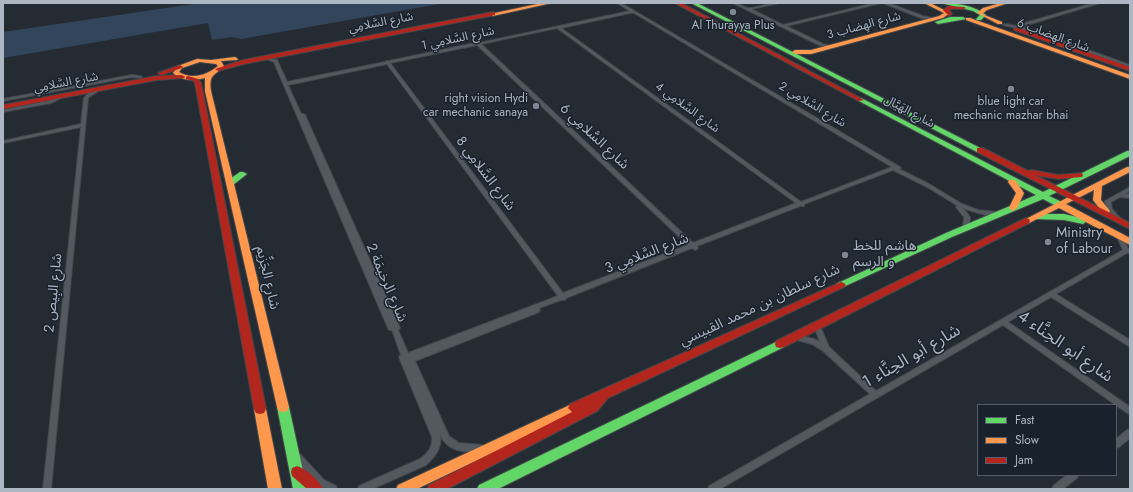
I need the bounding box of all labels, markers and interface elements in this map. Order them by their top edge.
marker: Al Thurayya Plus [728,7,738,17]
street label: شارع الهِضاب 3 [825,9,903,43]
street label: شارع السَّلامِي [347,10,415,36]
street label: شارع الهِضاب 6 [1015,16,1091,56]
place label: Al Thurayya Plus [691,19,775,33]
street label: شارع السَّلامِي 1 [420,24,496,54]
street label: شارع السَّلامِي [32,70,100,96]
street label: شارع السَّلامِي 2 [776,79,848,131]
street label: شارع السَّلامِي 4 [652,80,722,136]
marker: blue light car mechanic mazhar bhai [1006,84,1016,94]
place label: right vision Hydi car mechanic sanaya [423,92,528,120]
street label: شارع الهَيَّال [881,93,937,131]
place label: blue light car mechanic mazhar bhai [954,95,1068,123]
marker: right vision Hydi car mechanic sanaya [531,101,541,111]
street label: شارع السَّلامِي 6 [556,101,632,173]
street label: شارع السَّلامِي 8 [452,134,518,214]
place label: Ministry of Labour [1056,226,1113,258]
street label: شارع السَّلامِي 3 [603,230,691,278]
marker: Ministry of Labour [1043,237,1053,247]
place label: هاشم للخط و الرسم [853,239,917,272]
street label: شارع الرخيمَة 2 [362,241,410,325]
street label: شارع الجَزِّيم [252,245,282,311]
marker: هاشم للخط و الرسم [840,250,850,260]
street label: شارع البِيص 2 [41,253,67,333]
street label: شارع سلطان بن محمد القبيسي [677,261,843,351]
street label: شارع أبو الحِنَّاء 4 [1013,307,1117,387]
street label: شارع أبو الحِنَّاء 1 [859,321,965,393]
legend [977,404,1117,476]
text: Fast [1015,411,1034,429]
text: Slow [1015,431,1039,449]
text: Jam [1015,451,1033,469]

